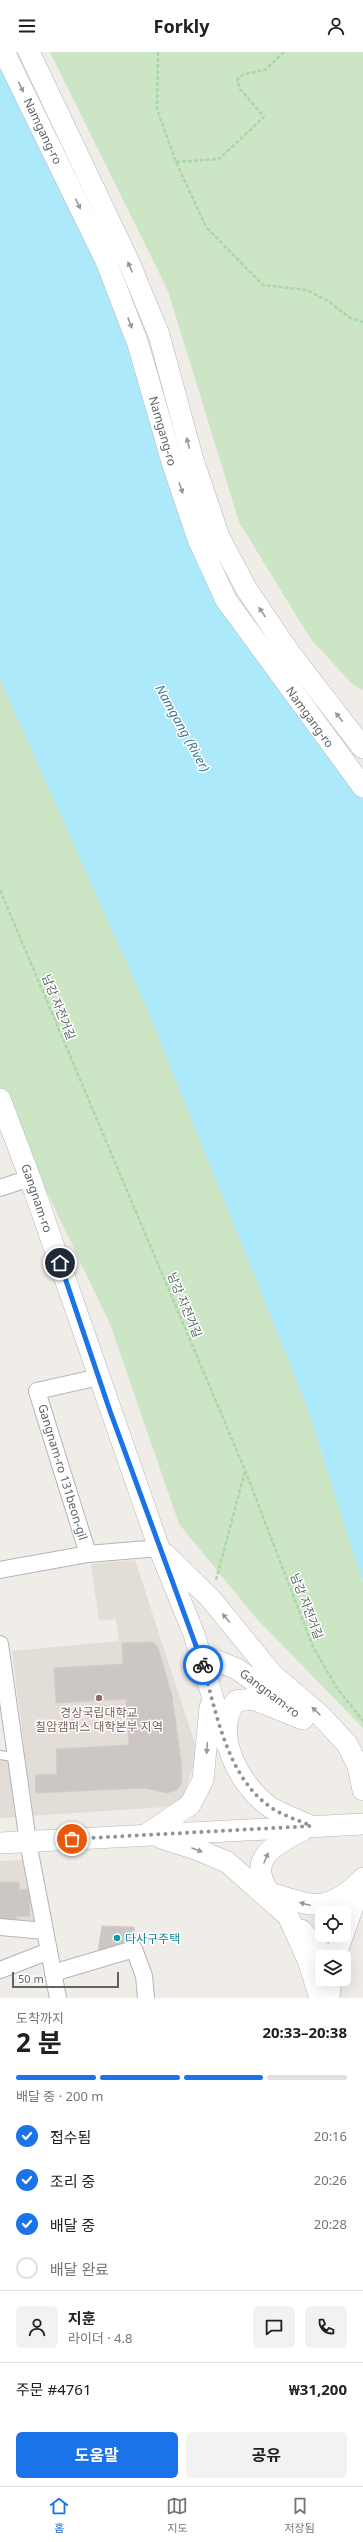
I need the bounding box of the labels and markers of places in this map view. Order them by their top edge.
pin [43,1246,77,1280]
marker: 경상국립대학교 칠암캠퍼스 대학본부 지역 [94,1693,104,1703]
place label: 경상국립대학교 칠암캠퍼스 대학본부 지역 [35,1704,163,1735]
pin [55,1822,89,1856]
place label: 다사구주택 [125,1930,180,1947]
marker: 다사구주택 [112,1933,122,1943]

